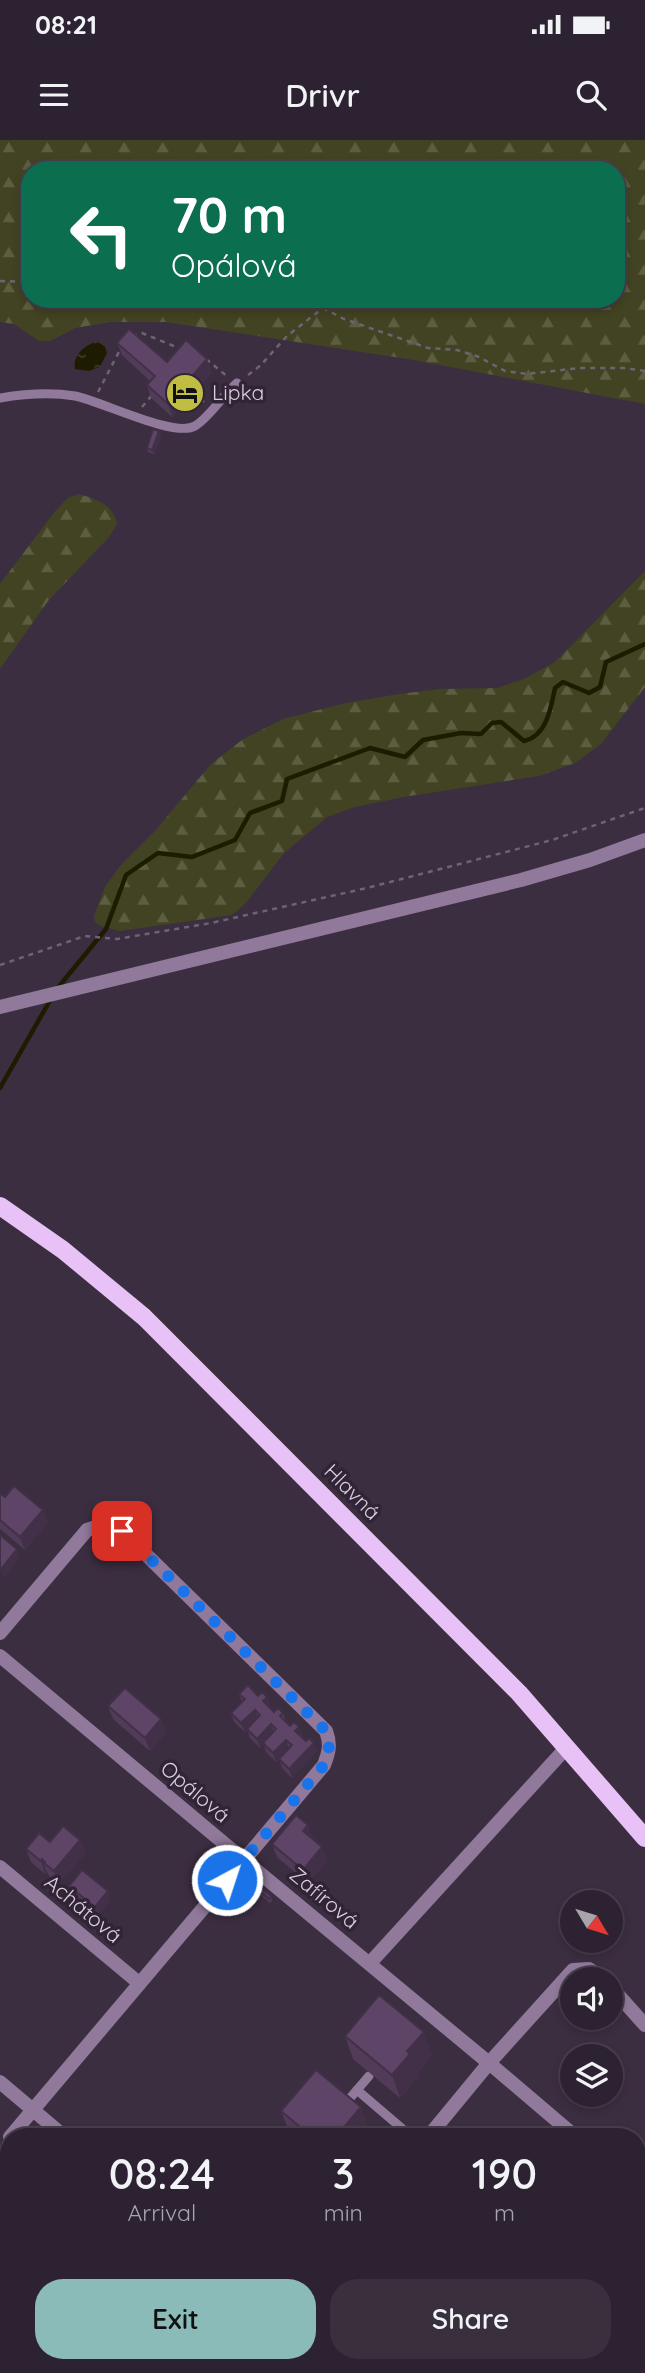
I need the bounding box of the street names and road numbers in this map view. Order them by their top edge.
street label: Hlavná [319,1458,386,1525]
street label: Opálová [156,1755,236,1828]
street label: Zafírová [285,1861,365,1934]
street label: Achátová [40,1869,127,1948]

